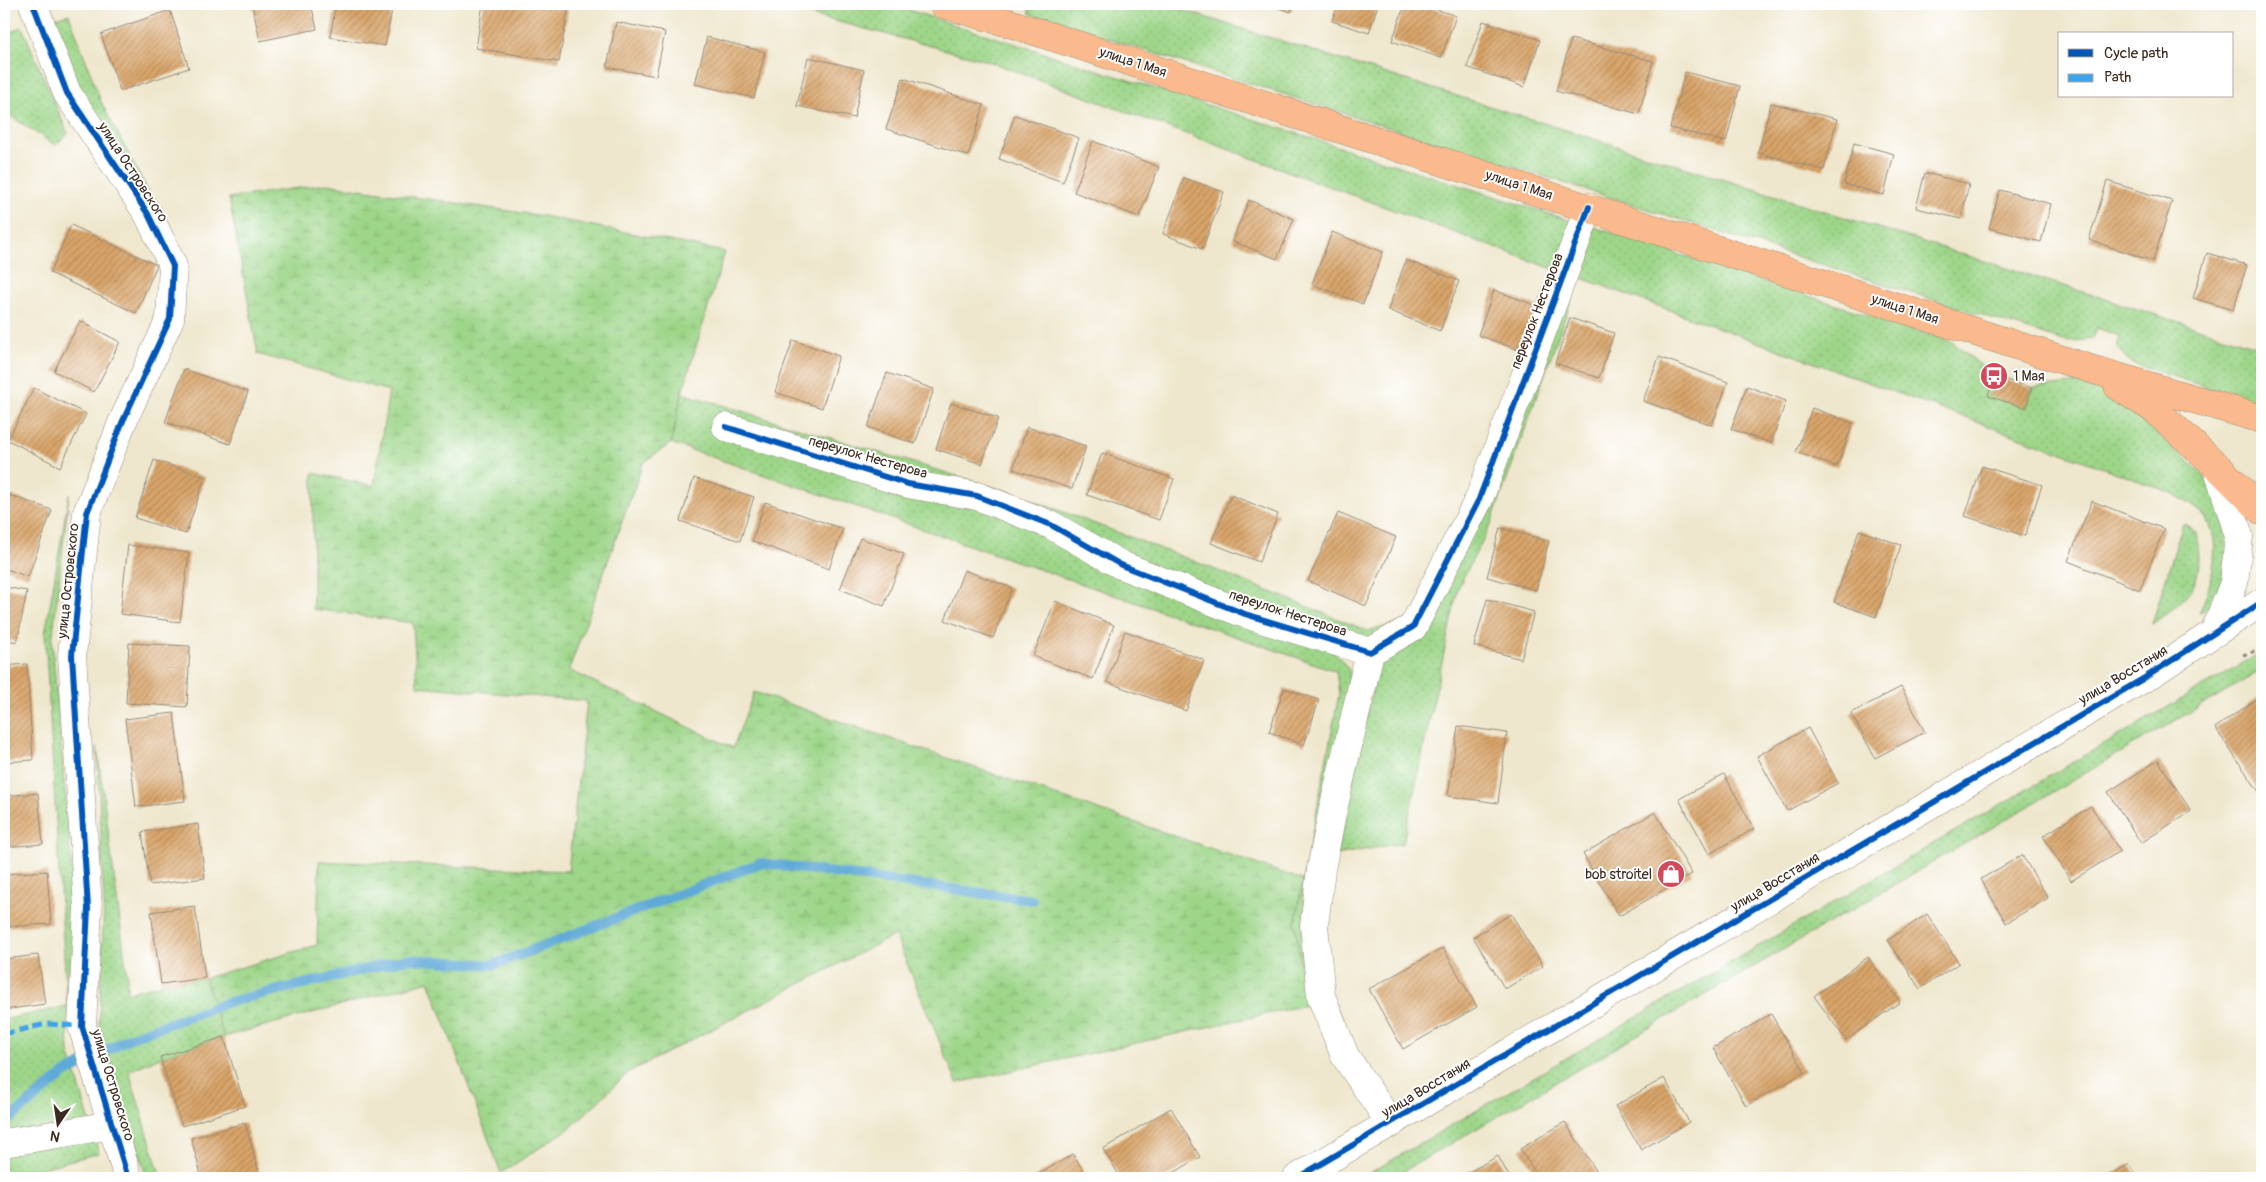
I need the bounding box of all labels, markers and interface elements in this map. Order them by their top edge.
legend [2058,32,2234,98]
street label: улица 1 Мая [1096,43,1169,81]
text: Cycle path [2104,44,2168,63]
text: Path [2104,68,2131,87]
street label: улица Островского [94,118,172,226]
street label: улица 1 Мая [1482,166,1555,204]
street label: переулок Нестерова [1507,251,1567,371]
street label: улица 1 Мая [1868,290,1941,328]
bus stop icon: 1 Мая [1979,361,2009,391]
place label: 1 Мая [2013,368,2045,385]
street label: переулок Нестерова [807,432,929,482]
street label: улица Островского [53,522,83,640]
street label: переулок Нестерова [1227,586,1349,640]
street label: улица Восстания [2075,642,2170,709]
street label: улица Восстания [1727,849,1822,916]
shop icon: bob stroitel [1656,859,1686,889]
place label: bob stroitel [1585,866,1652,883]
street label: улица Островского [88,1026,138,1143]
street label: улица Восстания [1378,1055,1473,1122]
north arrow [32,1100,82,1150]
text: N [49,1127,62,1146]

